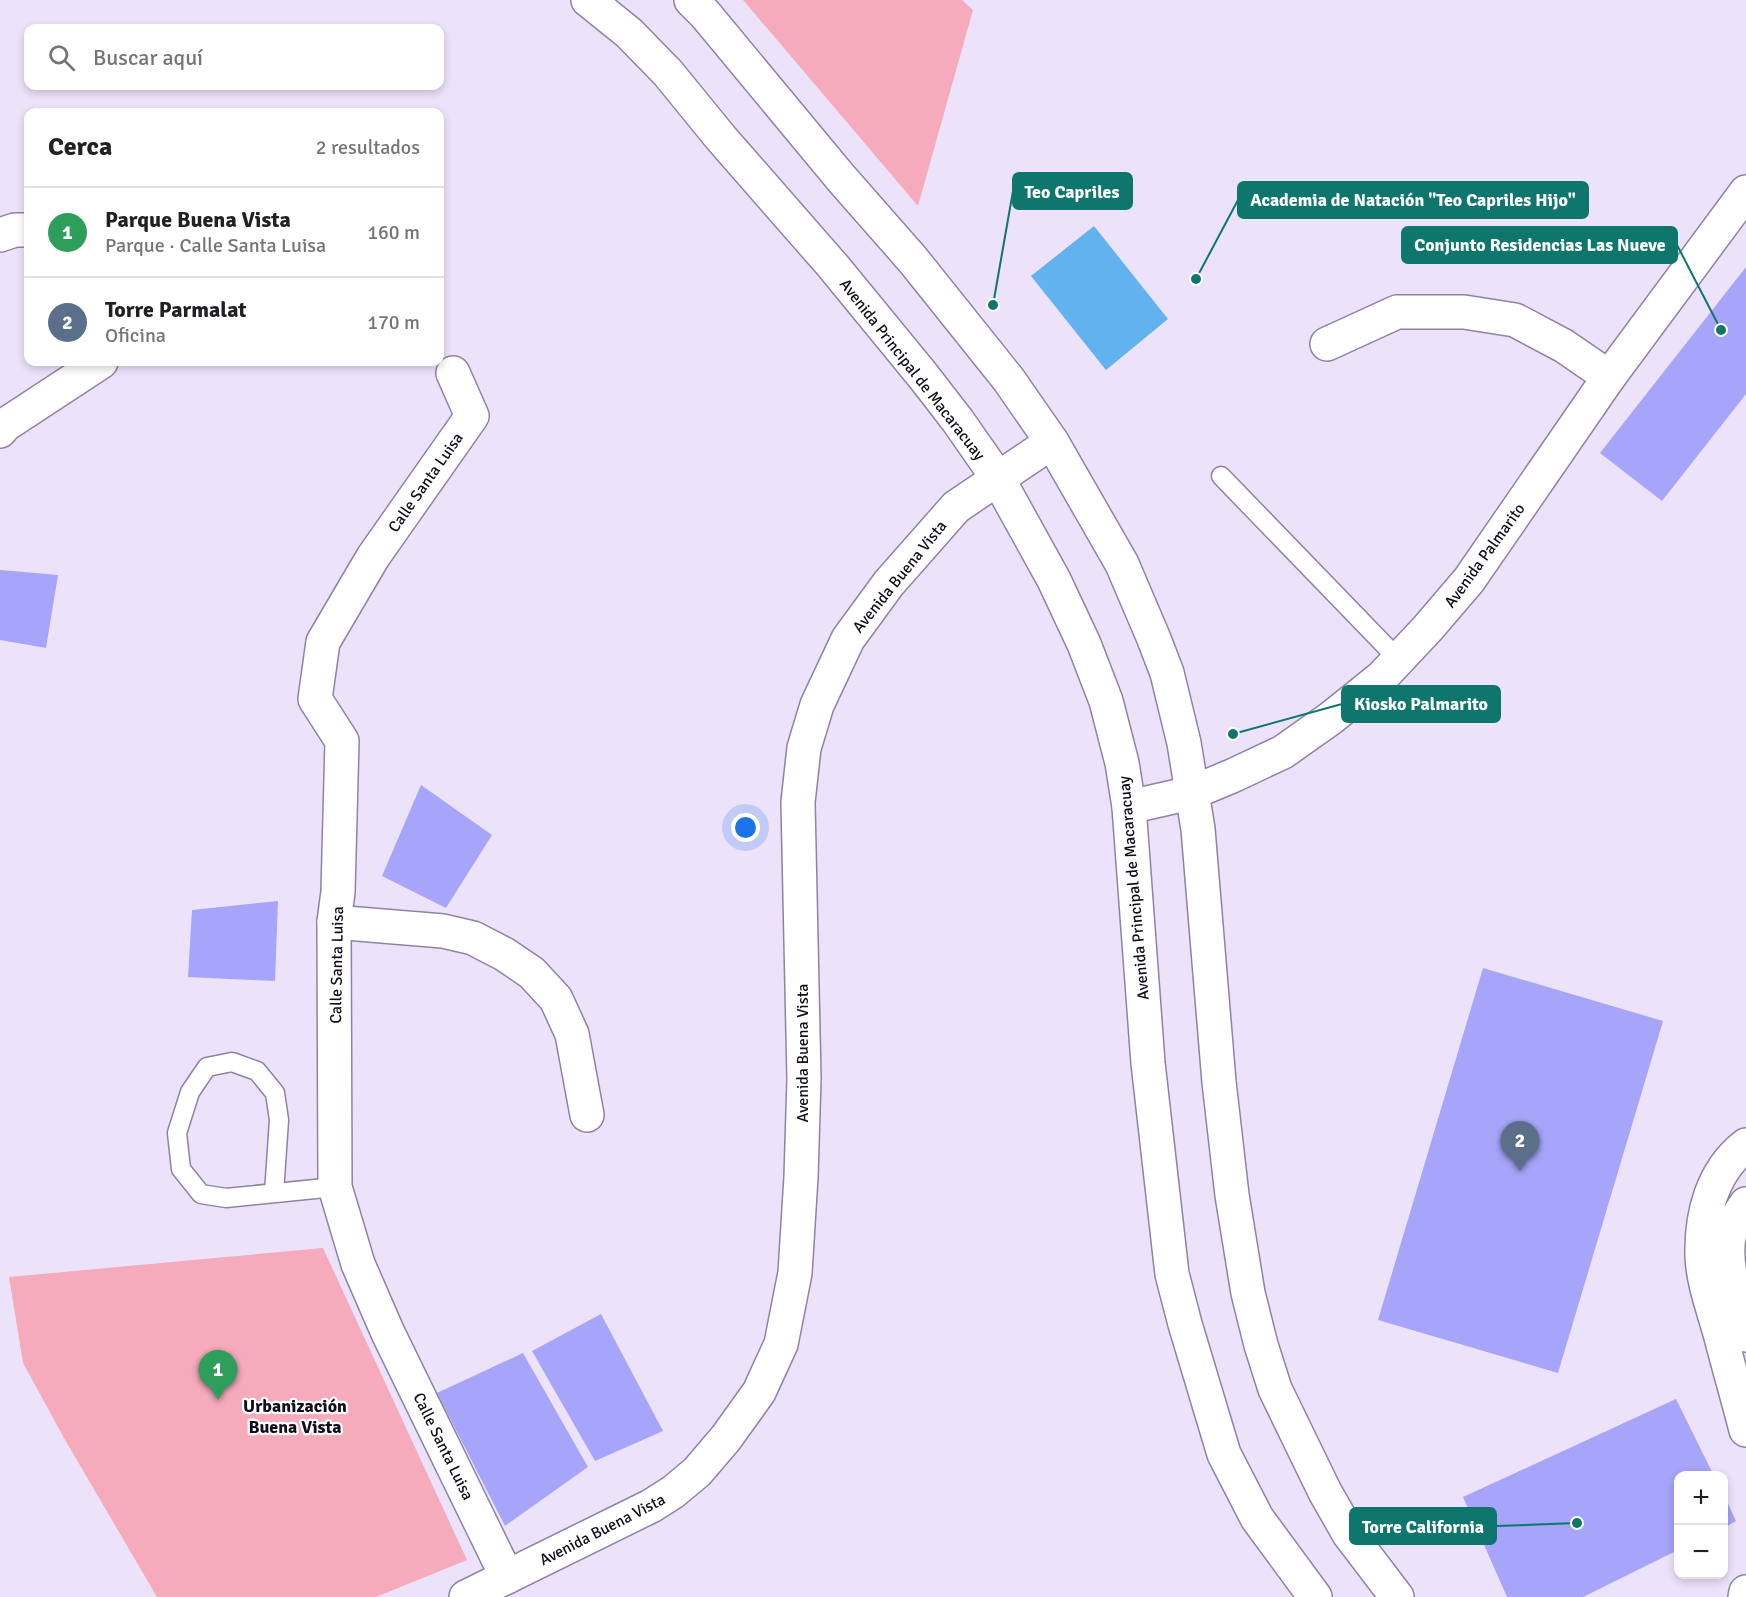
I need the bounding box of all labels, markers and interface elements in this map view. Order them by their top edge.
search box [24,24,444,90]
icon: search [45,41,78,74]
text: Buscar aquí [93,44,203,71]
text: Cerca [48,131,112,163]
text: 2 resultados [316,135,420,160]
callout: Teo Capriles [1013,173,1132,209]
text: Teo Capriles [1025,181,1120,203]
callout: Academia de Natación "Teo Capriles Hijo" [1238,182,1588,218]
text: Academia de Natación "Teo Capriles Hijo" [1250,189,1576,211]
text: Parque Buena Vista [105,206,291,233]
text: 1 [62,220,73,245]
text: 160 m [367,220,420,245]
callout: Conjunto Residencias Las Nueve [1402,227,1677,263]
text: Parque · Calle Santa Luisa [105,233,326,258]
text: Conjunto Residencias Las Nueve [1414,234,1666,256]
street label: Avenida Principal de Macaracuay [835,275,990,465]
text: Torre Parmalat [105,296,247,323]
text: 2 [62,310,73,335]
text: 170 m [367,310,420,335]
text: Oficina [105,323,166,348]
street label: Calle Santa Luisa [384,429,468,536]
street label: Avenida Palmarito [1440,499,1529,612]
street label: Avenida Buena Vista [848,516,951,637]
callout: Kiosko Palmarito [1342,686,1500,722]
text: Kiosko Palmarito [1354,693,1488,715]
street label: Avenida Principal de Macaracuay [1114,775,1154,1001]
your location [731,813,760,842]
street label: Calle Santa Luisa [326,906,348,1024]
street label: Avenida Buena Vista [793,984,813,1122]
pin: 2 [1500,1122,1540,1171]
pin: 1 [198,1350,238,1400]
street label: Calle Santa Luisa [408,1389,478,1504]
district label: Urbanización Buena Vista [243,1395,347,1438]
map controls [1674,1471,1728,1579]
button: + [1674,1471,1728,1525]
street label: Avenida Buena Vista [536,1489,669,1570]
callout: Torre California [1350,1508,1496,1544]
text: Torre California [1362,1516,1484,1538]
button: − [1674,1525,1728,1579]

